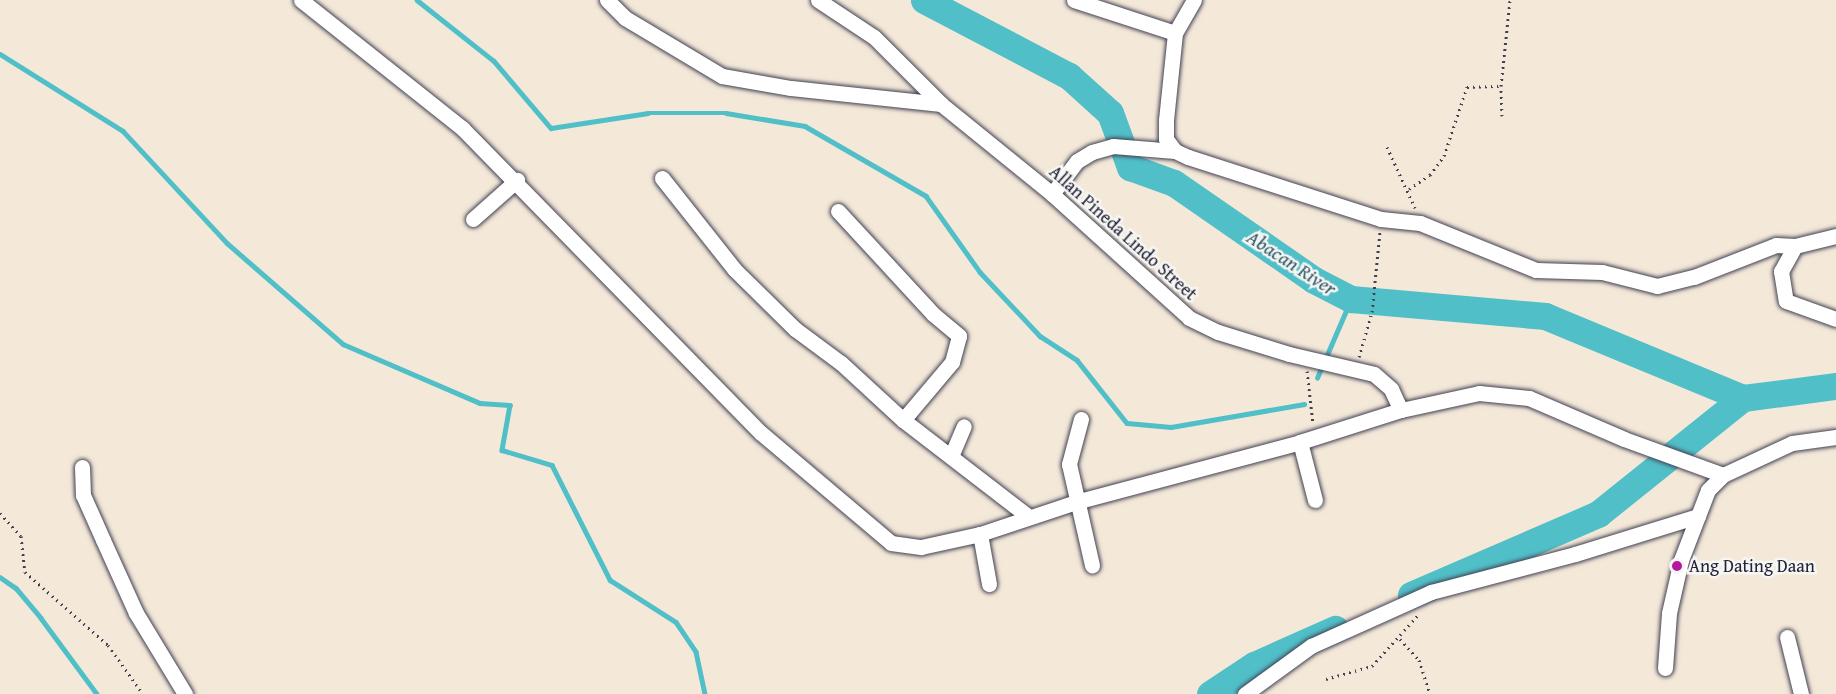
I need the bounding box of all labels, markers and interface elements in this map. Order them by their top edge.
street label: Allan Pineda Lindo Street [1045,161,1201,305]
water label: Abacan River [1243,224,1341,300]
place label: Ang Dating Daan [1689,555,1815,577]
marker: Ang Dating Daan [1670,559,1684,573]

